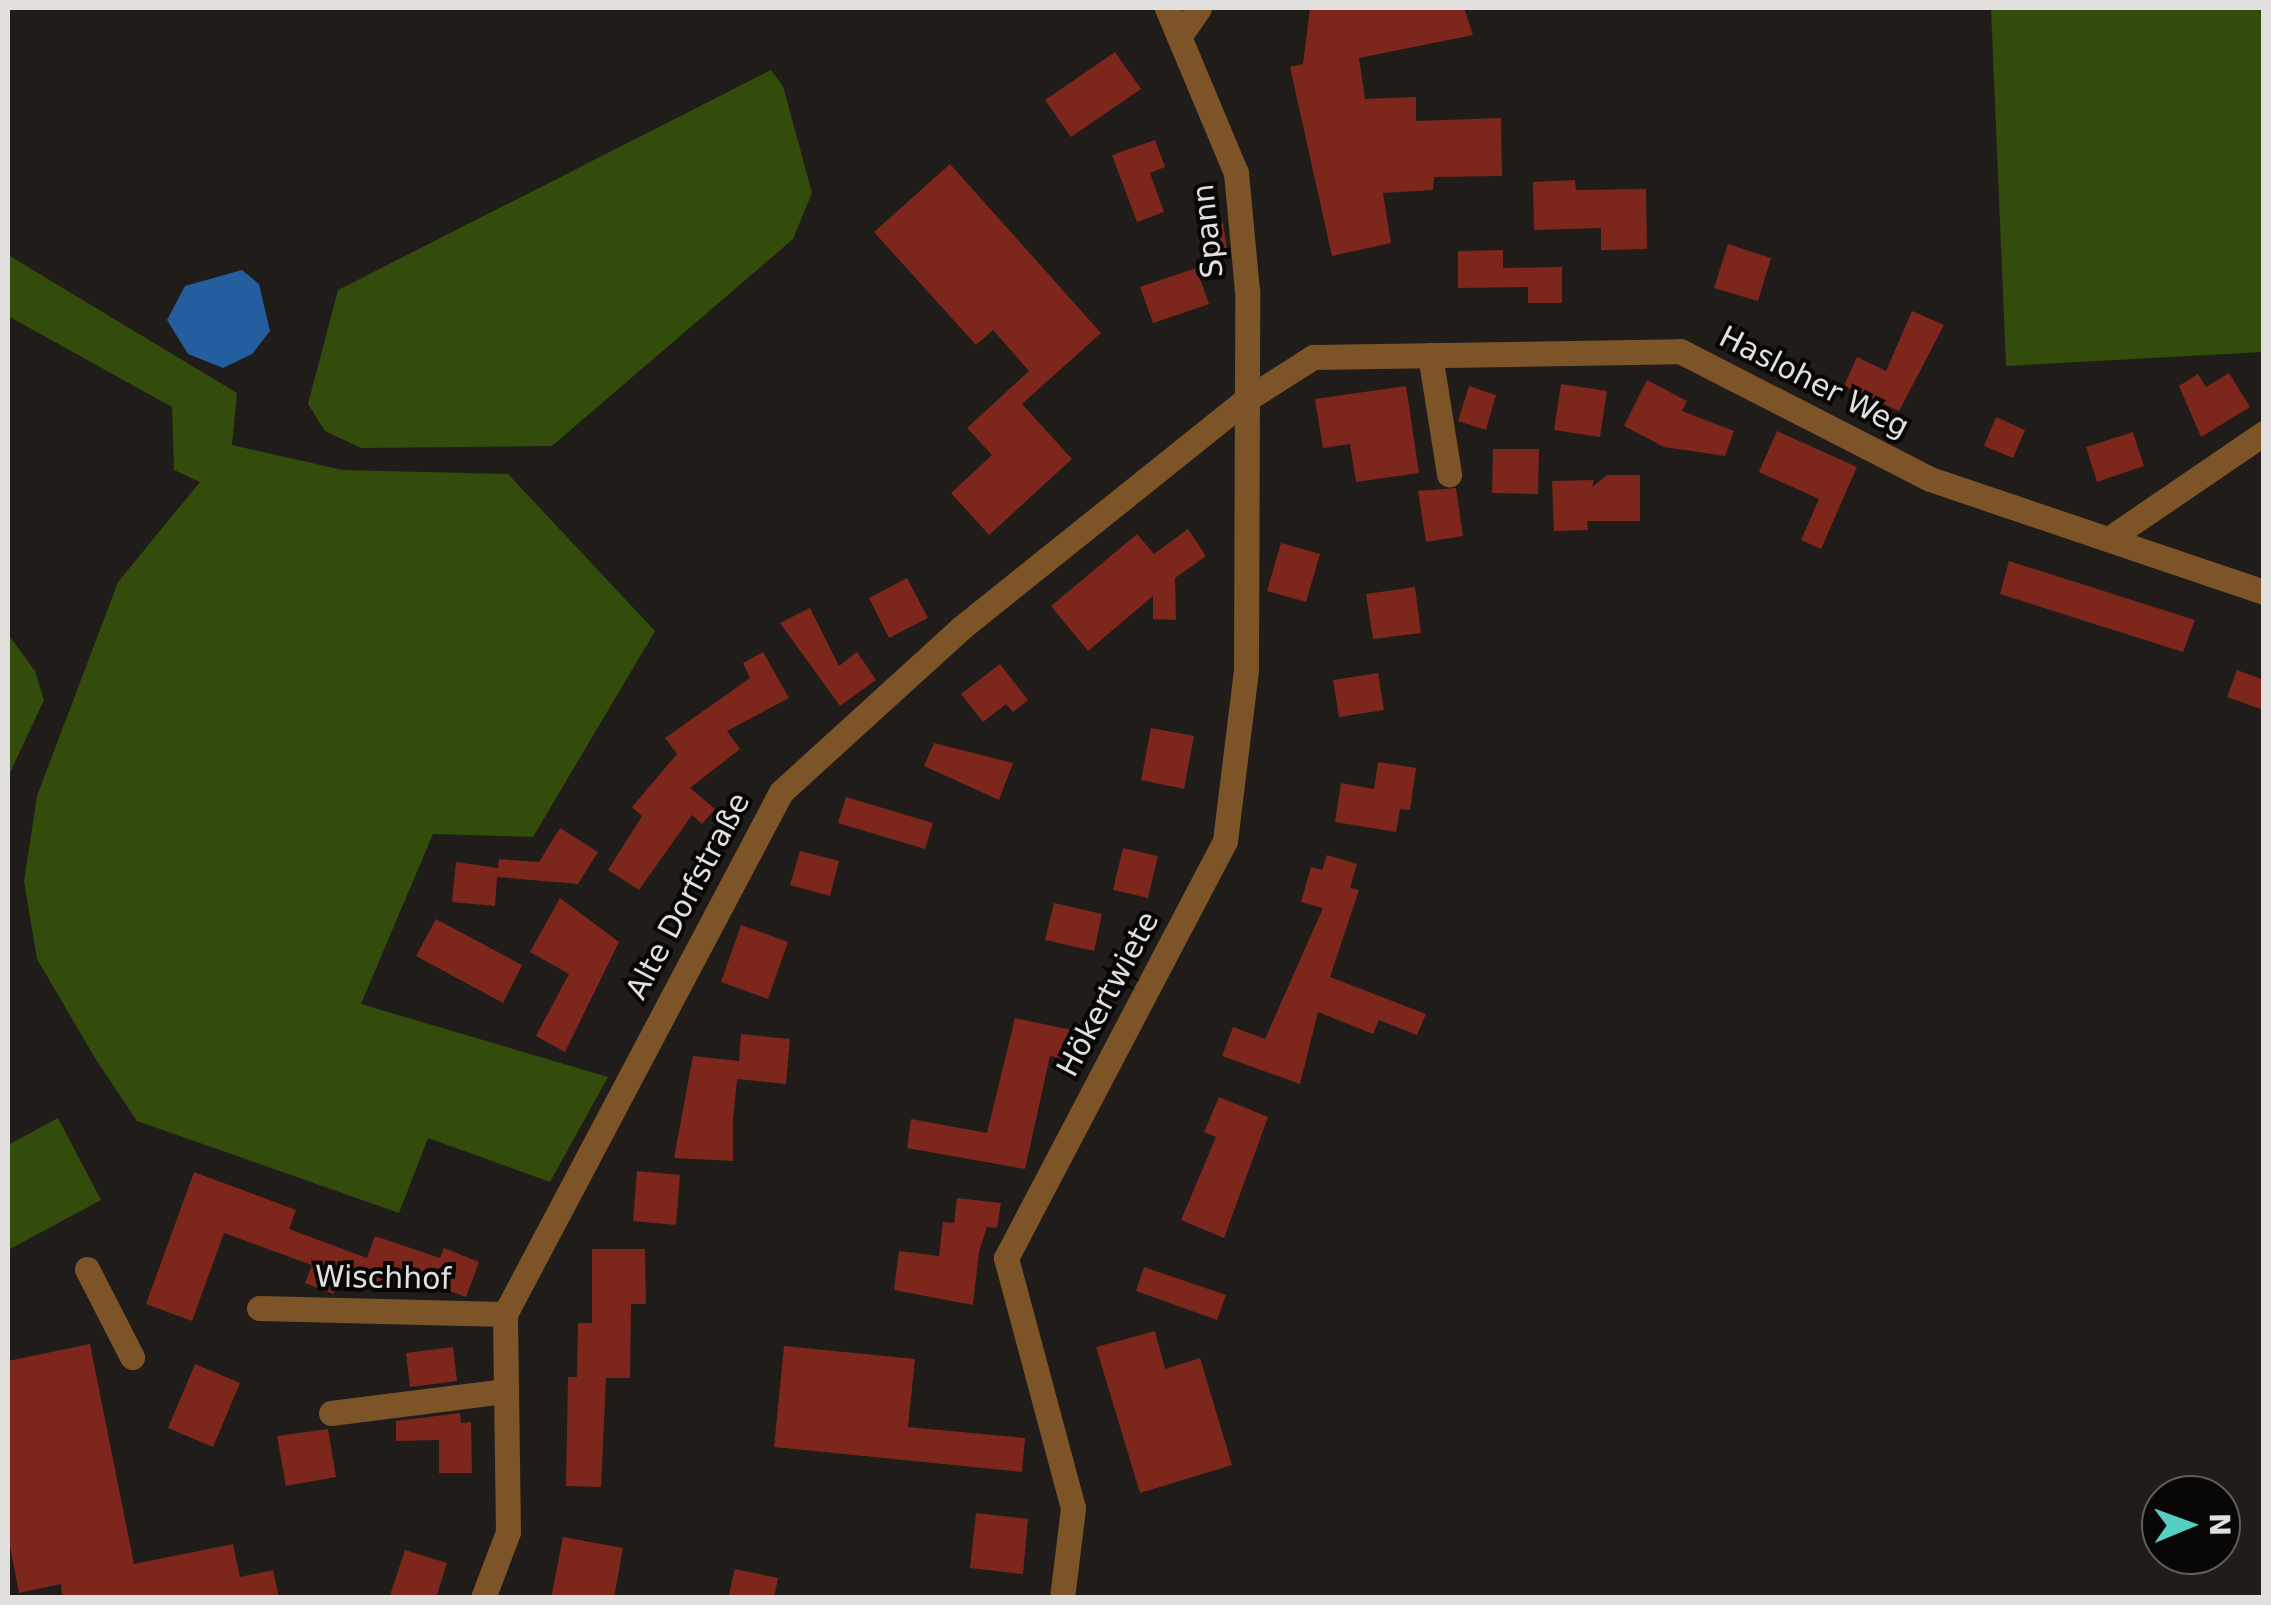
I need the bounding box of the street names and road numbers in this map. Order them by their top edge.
street label: Spann [1185,182,1231,280]
street label: Hasloher Weg [1713,319,1915,445]
street label: Alte Dorfstraße [618,787,758,1005]
street label: Hökertwiete [1050,906,1166,1082]
street label: Wischhof [314,1259,452,1297]

